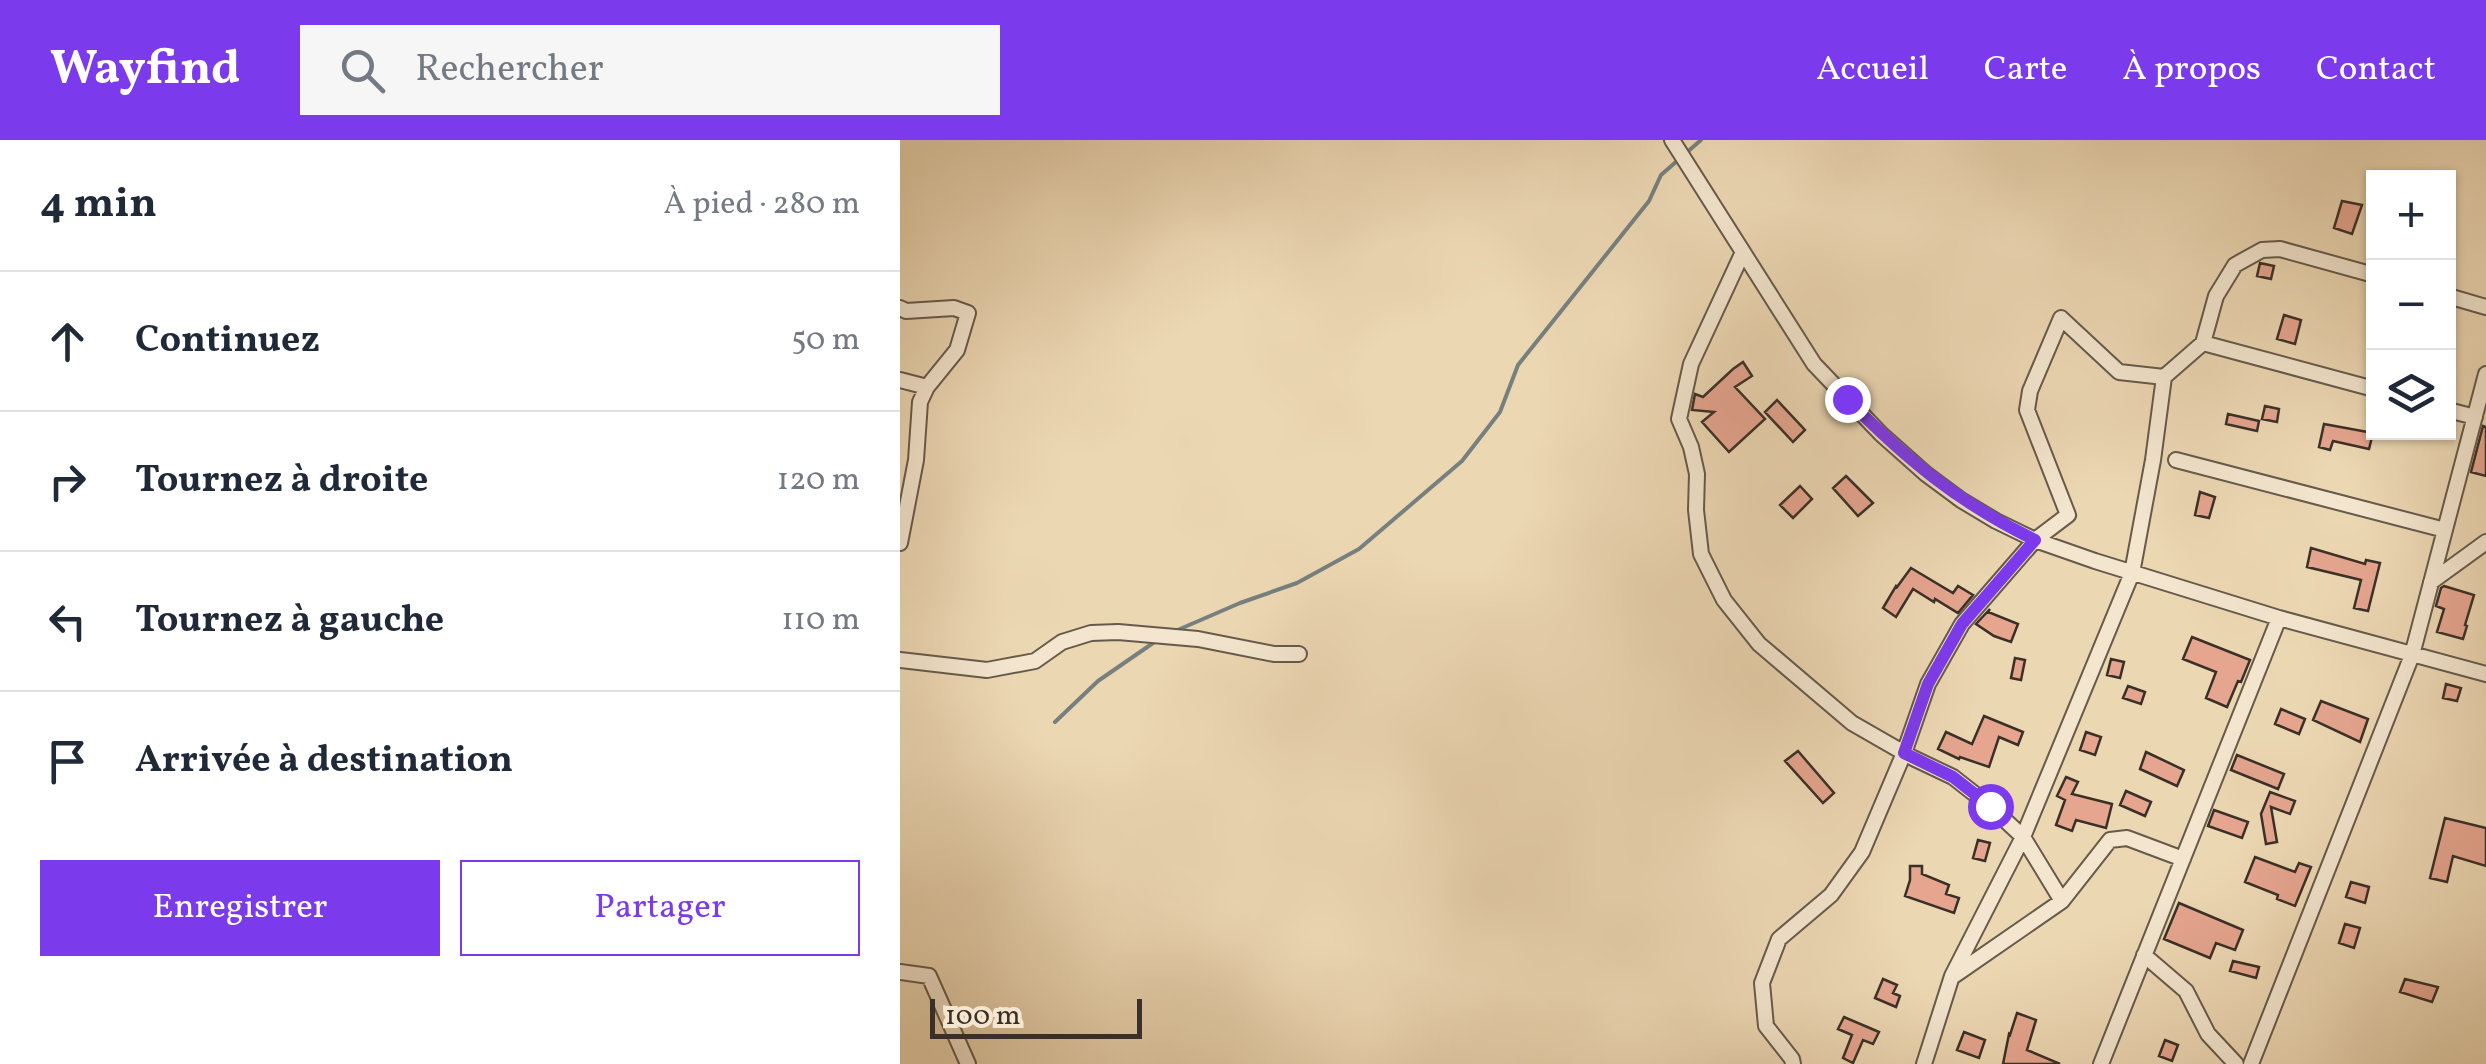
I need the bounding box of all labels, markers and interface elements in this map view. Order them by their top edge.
search box [300,25,1000,115]
text: Wayfind [50,37,240,104]
icon: search [335,43,390,98]
text: Rechercher [415,44,604,97]
text: Accueil [1816,46,1929,94]
text: Carte [1984,46,2067,94]
text: À propos [2122,46,2261,94]
text: Contact [2316,46,2436,94]
map controls [2366,170,2456,440]
button: + [2366,170,2456,260]
text: 4 min [40,176,157,235]
text: À pied · 280 m [663,183,860,227]
button: − [2366,260,2456,350]
icon: ahead [40,314,95,369]
text: Continuez [135,315,320,368]
text: 50 m [791,319,860,363]
button: layers [2366,350,2456,440]
route end [1825,377,1871,423]
icon: right [40,454,95,509]
text: Tournez à droite [135,455,428,508]
text: 120 m [777,459,860,503]
icon: left [40,594,95,649]
text: Tournez à gauche [135,595,444,648]
text: 110 m [781,599,860,643]
icon: arrive [40,734,95,789]
text: Arrivée à destination [135,735,513,788]
route start [1968,784,2014,830]
button: Enregistrer [40,860,440,956]
button: Partager [460,860,860,956]
scale bar [930,994,1142,1038]
text: 100 m [945,997,1020,1036]

